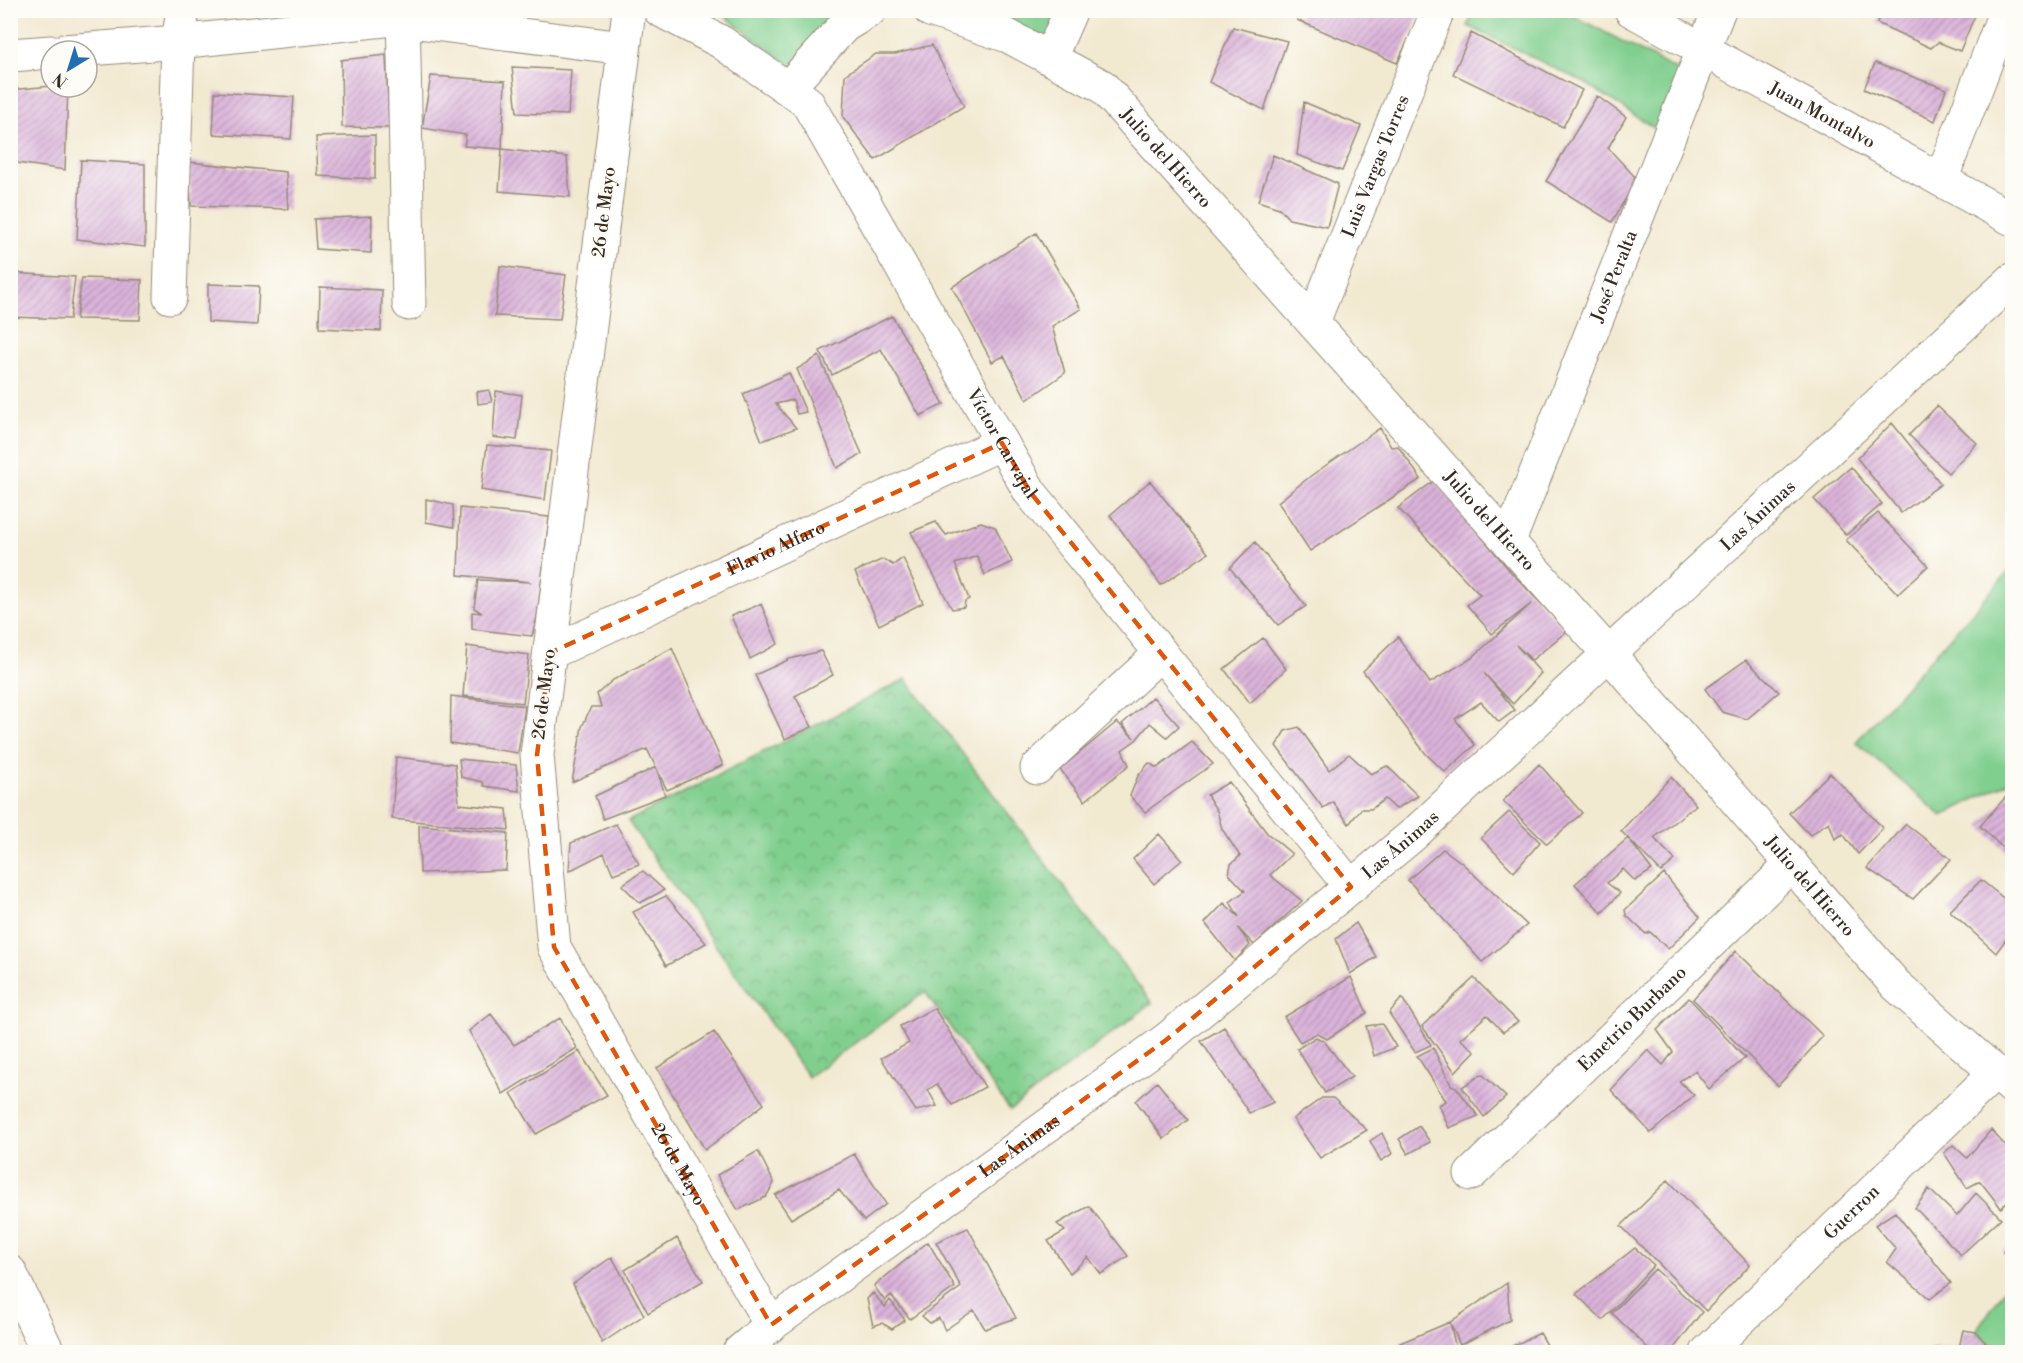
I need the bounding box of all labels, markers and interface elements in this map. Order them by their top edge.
north arrow [39,39,99,99]
text: N [49,68,72,92]
street label: Juan Montalvo [1764,76,1880,153]
street label: Luis Vargas Torres [1337,91,1414,241]
street label: Julio del Hierro [1115,102,1217,213]
street label: 26 de Mayo [587,165,621,259]
street label: José Peralta [1585,226,1643,326]
street label: Víctor Carvajal [961,383,1043,504]
street label: Julio del Hierro [1438,465,1541,575]
street label: Las Ánimas [1715,475,1800,556]
street label: Flavio Alfaro [723,515,829,581]
street label: 26 de Mayo [527,647,561,741]
street label: Las Ánimas [1357,805,1444,884]
street label: Julio del Hierro [1759,830,1860,941]
street label: Emetrio Burbano [1573,961,1691,1076]
street label: Las Ánimas [974,1109,1064,1183]
street label: 26 de Mayo [646,1119,711,1210]
street label: Guerron [1819,1180,1884,1244]

